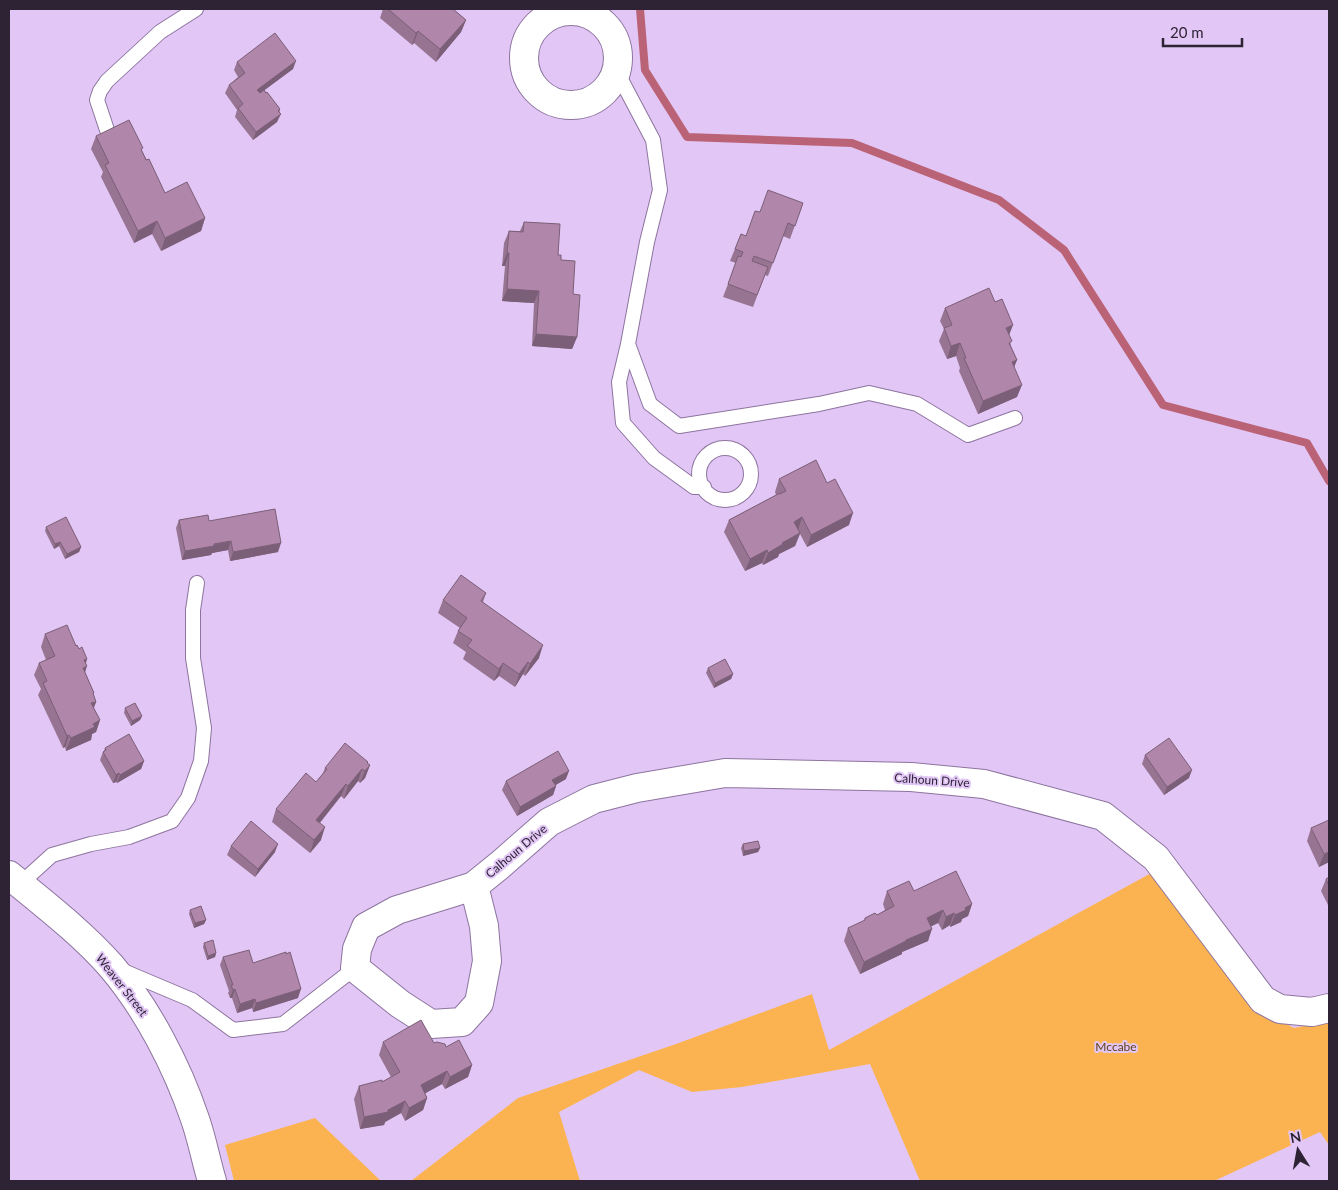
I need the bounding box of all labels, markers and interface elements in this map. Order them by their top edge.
scale bar [1163,15,1242,47]
text: 20 m [1170,23,1204,41]
street label: Calhoun Drive [894,770,970,790]
street label: Calhoun Drive [482,821,550,881]
street label: Weaver Street [93,951,151,1020]
park label: Mccabe [1095,1039,1137,1054]
north arrow [1273,1125,1323,1175]
text: N [1289,1127,1302,1146]

